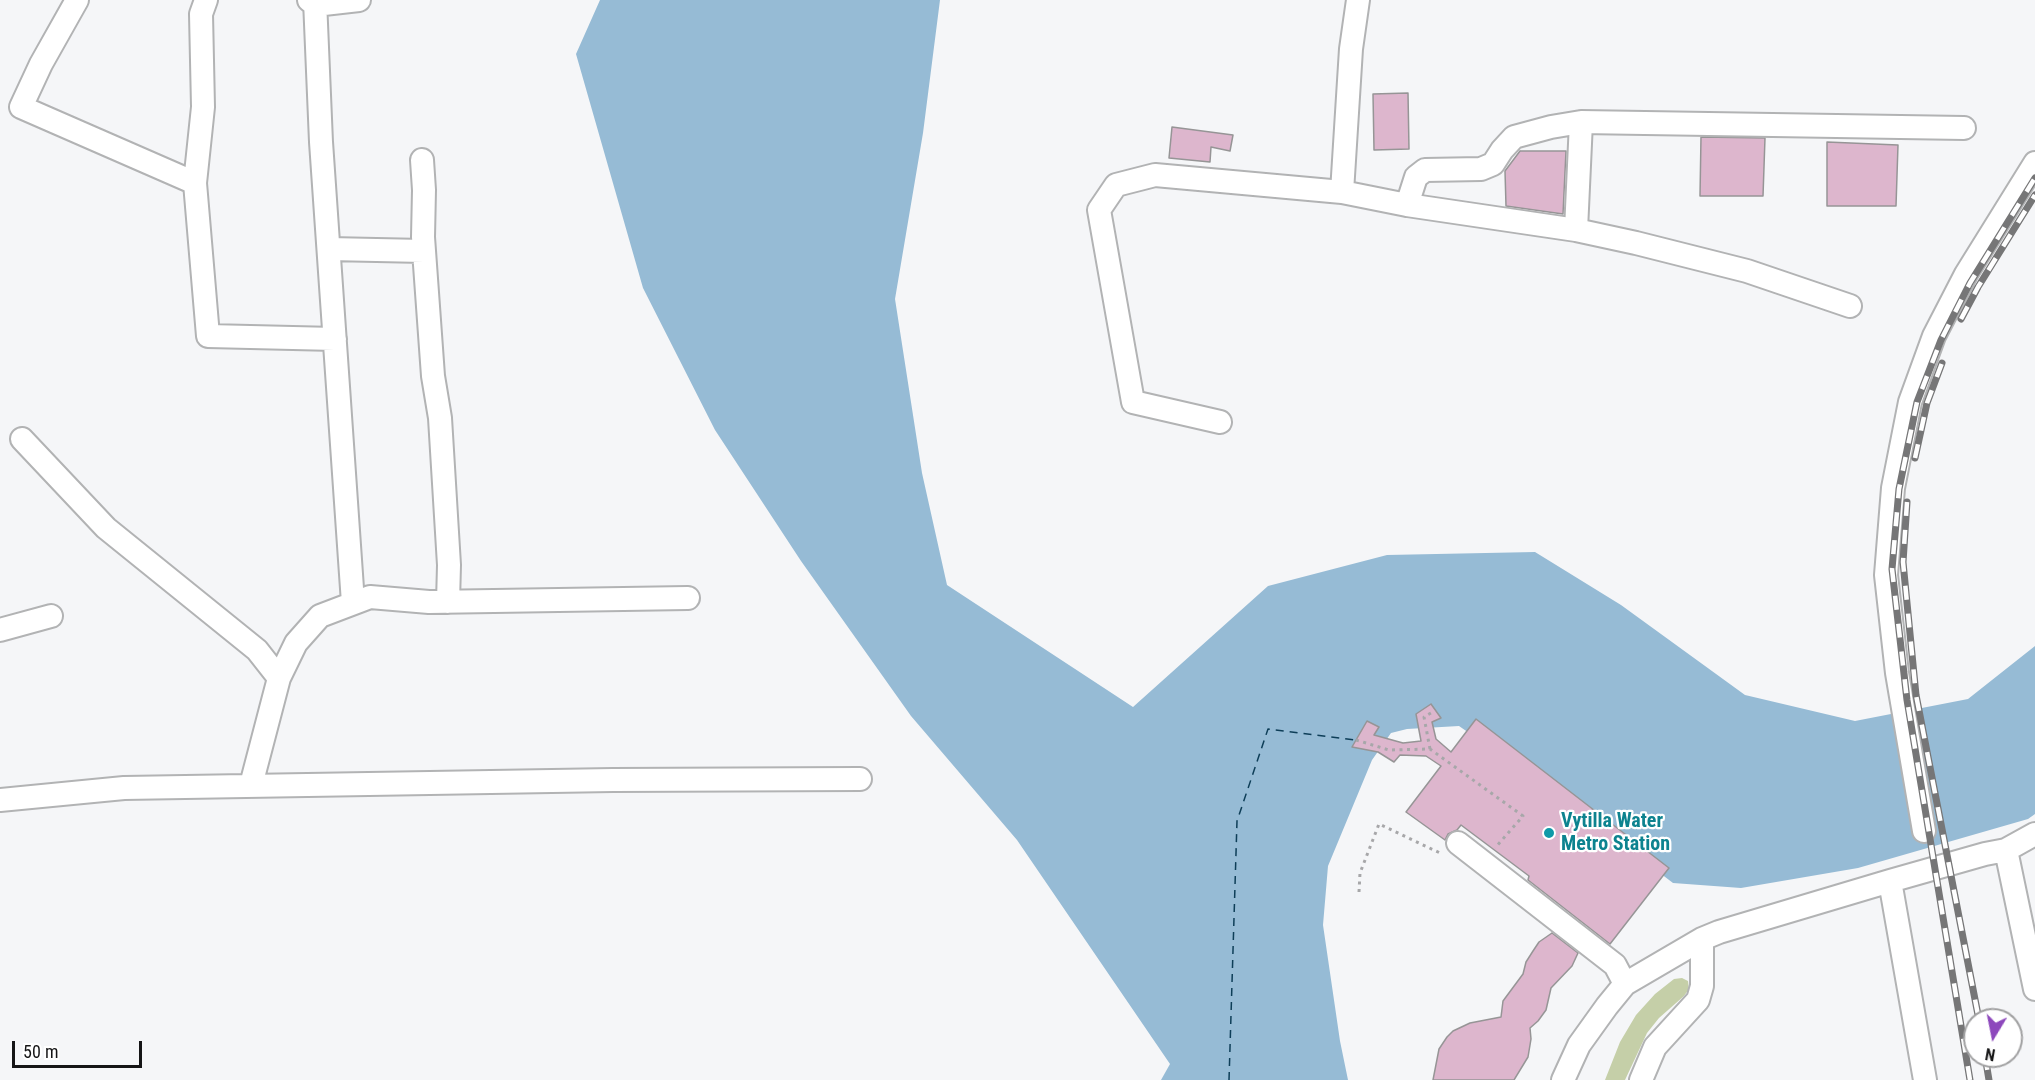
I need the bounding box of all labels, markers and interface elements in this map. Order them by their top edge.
place label: Vytilla Water Metro Station [1561,810,1670,857]
marker: Vytilla Water Metro Station [1542,826,1556,840]
north arrow [1963,1008,2023,1068]
scale bar [15,1029,146,1067]
text: 50 m [23,1041,58,1062]
text: N [1984,1044,1997,1064]

